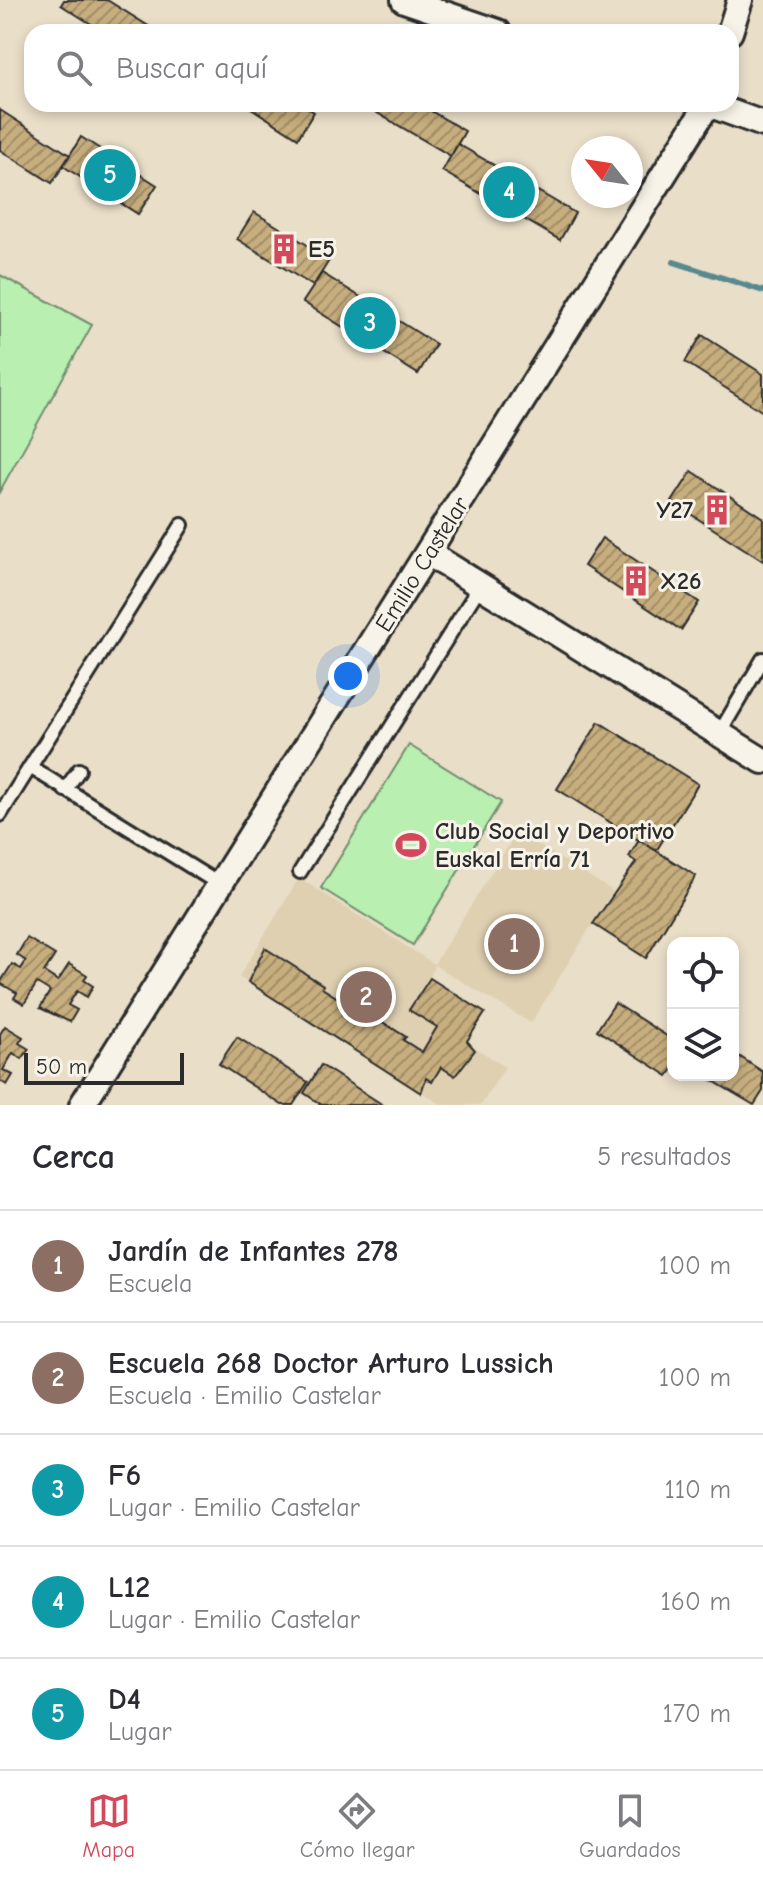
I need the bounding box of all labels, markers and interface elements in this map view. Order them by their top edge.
search box [24,24,739,112]
icon: search [52,46,96,90]
text: Buscar aquí [116,51,267,86]
north arrow [571,136,643,208]
pin: 5 [84,145,136,205]
pin: 4 [483,162,535,222]
building icon: E5 [267,232,301,266]
place label: E5 [308,235,335,263]
pin: 3 [344,293,396,353]
street label: Emilio Castelar [369,491,475,637]
building icon: Y27 [700,493,734,527]
place label: Y27 [657,496,693,524]
building icon: X26 [619,564,653,598]
place label: X26 [660,567,701,595]
your location [328,656,368,696]
place label: Club Social y Deportivo Euskal Erría 71 [435,817,674,873]
sports icon: Club Social y Deportivo Euskal Erría 71 [394,828,428,862]
pin: 1 [488,914,540,974]
map controls [667,937,739,1081]
button: locate [667,937,739,1009]
pin: 2 [340,967,392,1027]
button: layers [667,1009,739,1081]
scale bar [24,1049,184,1085]
text: 50 m [36,1054,87,1080]
text: Cerca [32,1137,115,1177]
text: 5 resultados [597,1142,731,1172]
text: Jardín de Infantes 278 [108,1234,399,1269]
text: 1 [53,1251,63,1281]
text: 100 m [659,1251,731,1281]
text: Escuela [108,1269,192,1299]
text: Escuela 268 Doctor Arturo Lussich [108,1346,554,1381]
text: 2 [52,1363,64,1393]
text: 100 m [659,1363,731,1393]
text: Escuela · Emilio Castelar [108,1381,381,1411]
text: F6 [108,1458,141,1493]
text: 3 [52,1475,64,1505]
text: 110 m [664,1475,731,1505]
text: Lugar · Emilio Castelar [108,1493,360,1523]
text: L12 [108,1570,150,1605]
text: 4 [52,1587,64,1617]
text: 160 m [661,1587,731,1617]
text: Lugar · Emilio Castelar [108,1605,360,1635]
text: D4 [108,1682,141,1717]
text: 5 [51,1699,65,1729]
text: 170 m [662,1699,731,1729]
text: Lugar [108,1717,172,1747]
tab: Mapa [82,1789,135,1863]
tab: Cómo llegar [300,1789,414,1863]
tab: Guardados [579,1789,681,1863]

